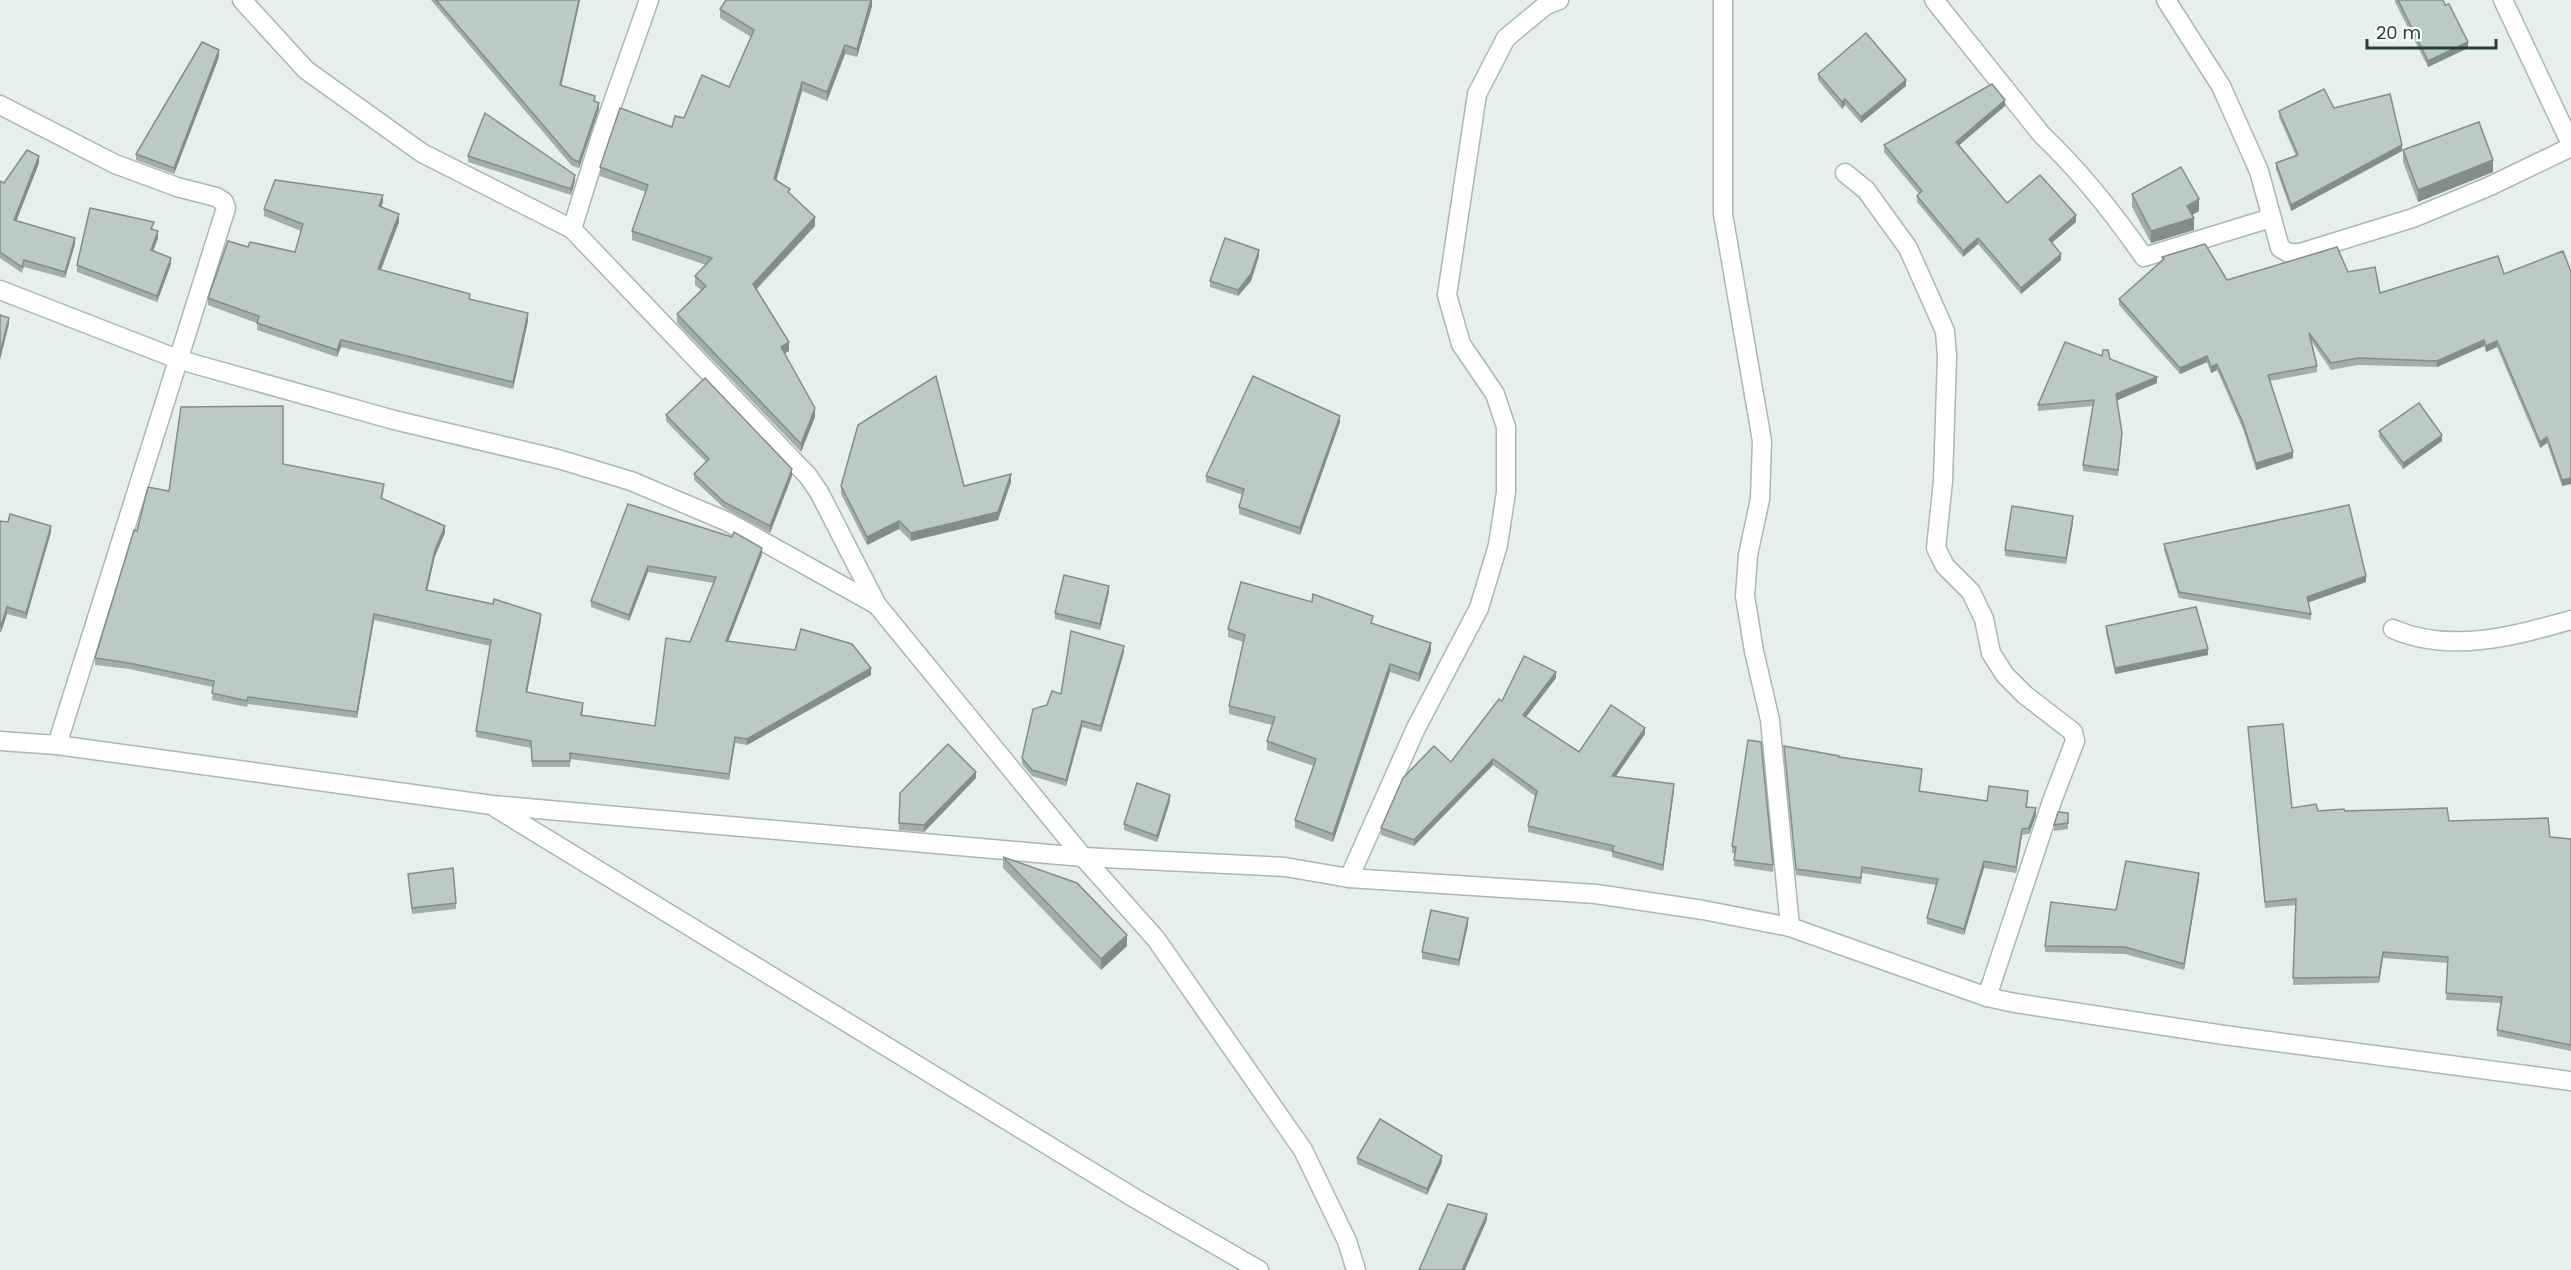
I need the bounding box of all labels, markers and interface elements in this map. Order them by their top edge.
scale bar [2367,12,2496,50]
text: 20 m [2376,20,2421,45]

